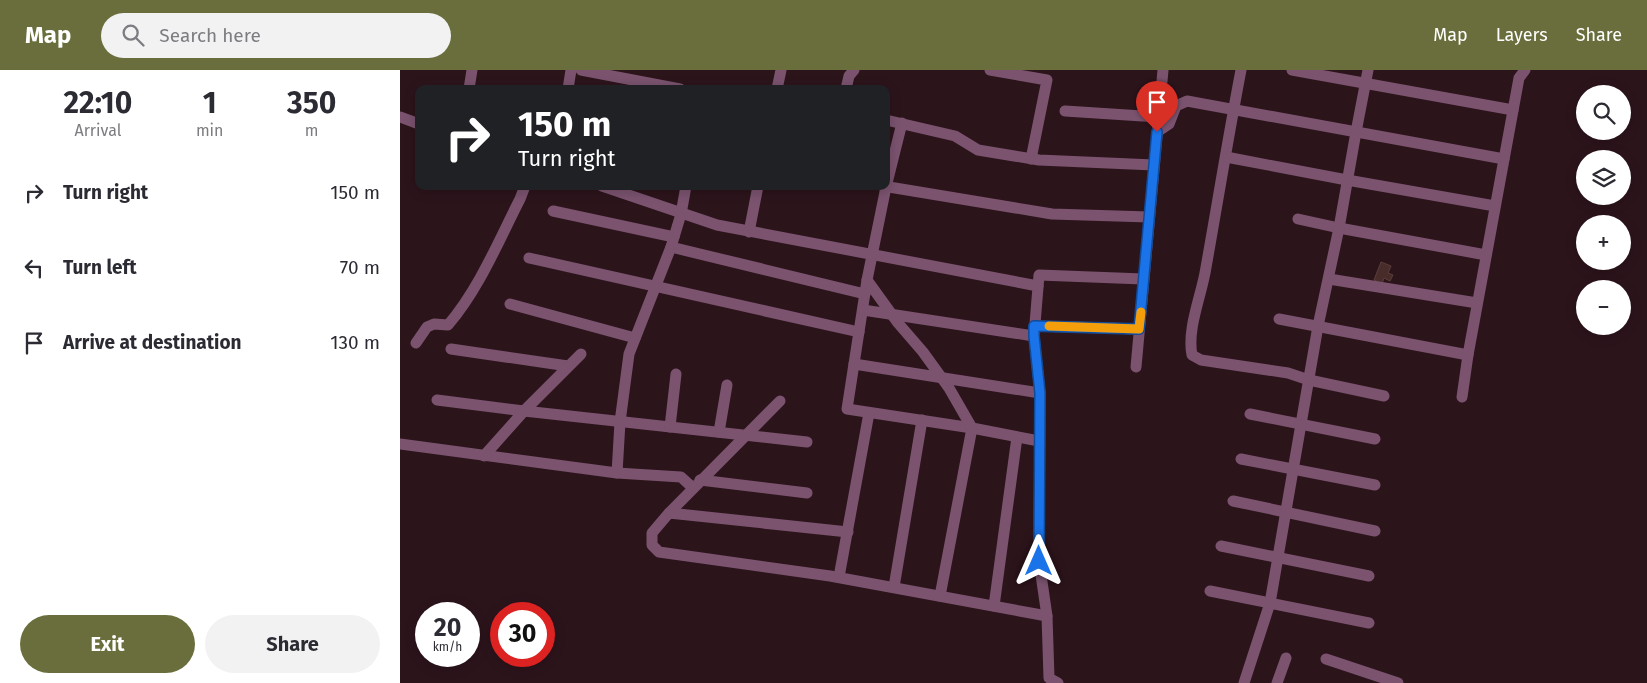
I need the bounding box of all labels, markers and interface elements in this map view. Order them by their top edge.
search box [101,13,451,58]
text: Map [25,21,71,49]
icon: search [119,21,147,49]
text: Search here [159,24,261,47]
text: Map [1433,24,1468,46]
text: Layers [1496,24,1548,46]
text: Share [1576,24,1622,46]
pin [1136,81,1178,132]
text: 22:10 [64,85,132,121]
text: 1 [203,85,217,121]
text: 350 [287,85,336,121]
map controls [1576,85,1631,335]
button: search [1576,85,1631,140]
icon: arrive [1143,88,1171,116]
text: 150 m [518,103,611,145]
icon: right [435,105,500,170]
text: Arrival [75,121,121,140]
text: min [196,121,224,140]
text: m [305,121,319,140]
text: Turn right [518,145,615,172]
button: layers [1576,150,1631,205]
icon: right [20,179,48,207]
text: Turn right [63,181,148,204]
text: 150 m [330,181,380,204]
button: + [1576,215,1631,270]
icon: left [20,254,48,282]
text: Turn left [63,256,137,279]
text: 70 m [340,256,380,279]
button: − [1576,280,1631,335]
icon: arrive [20,329,48,357]
text: Arrive at destination [63,331,242,354]
text: 130 m [330,331,380,354]
position arrow [1012,534,1064,586]
speed limit sign: 30 [490,602,555,667]
text: 20 [434,613,461,643]
button: Exit [20,615,195,673]
button: Share [205,615,380,673]
text: km/h [433,640,462,654]

